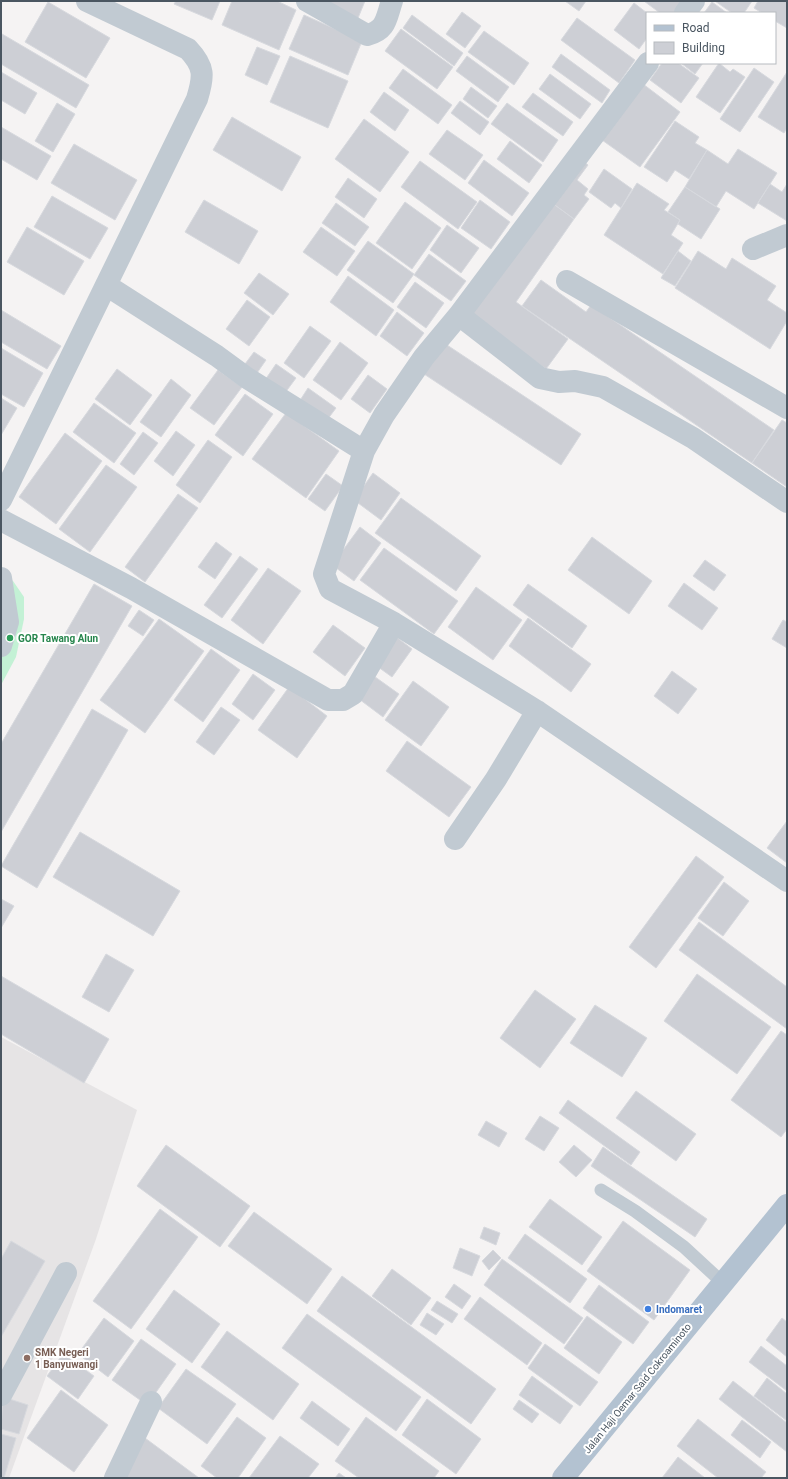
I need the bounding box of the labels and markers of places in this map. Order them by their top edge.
marker: GOR Tawang Alun [5,633,15,643]
place label: GOR Tawang Alun [18,633,99,644]
marker: Indomaret [643,1304,653,1314]
place label: Indomaret [656,1304,703,1315]
place label: SMK Negeri 1 Banyuwangi [35,1347,98,1370]
marker: SMK Negeri 1 Banyuwangi [22,1353,32,1363]

